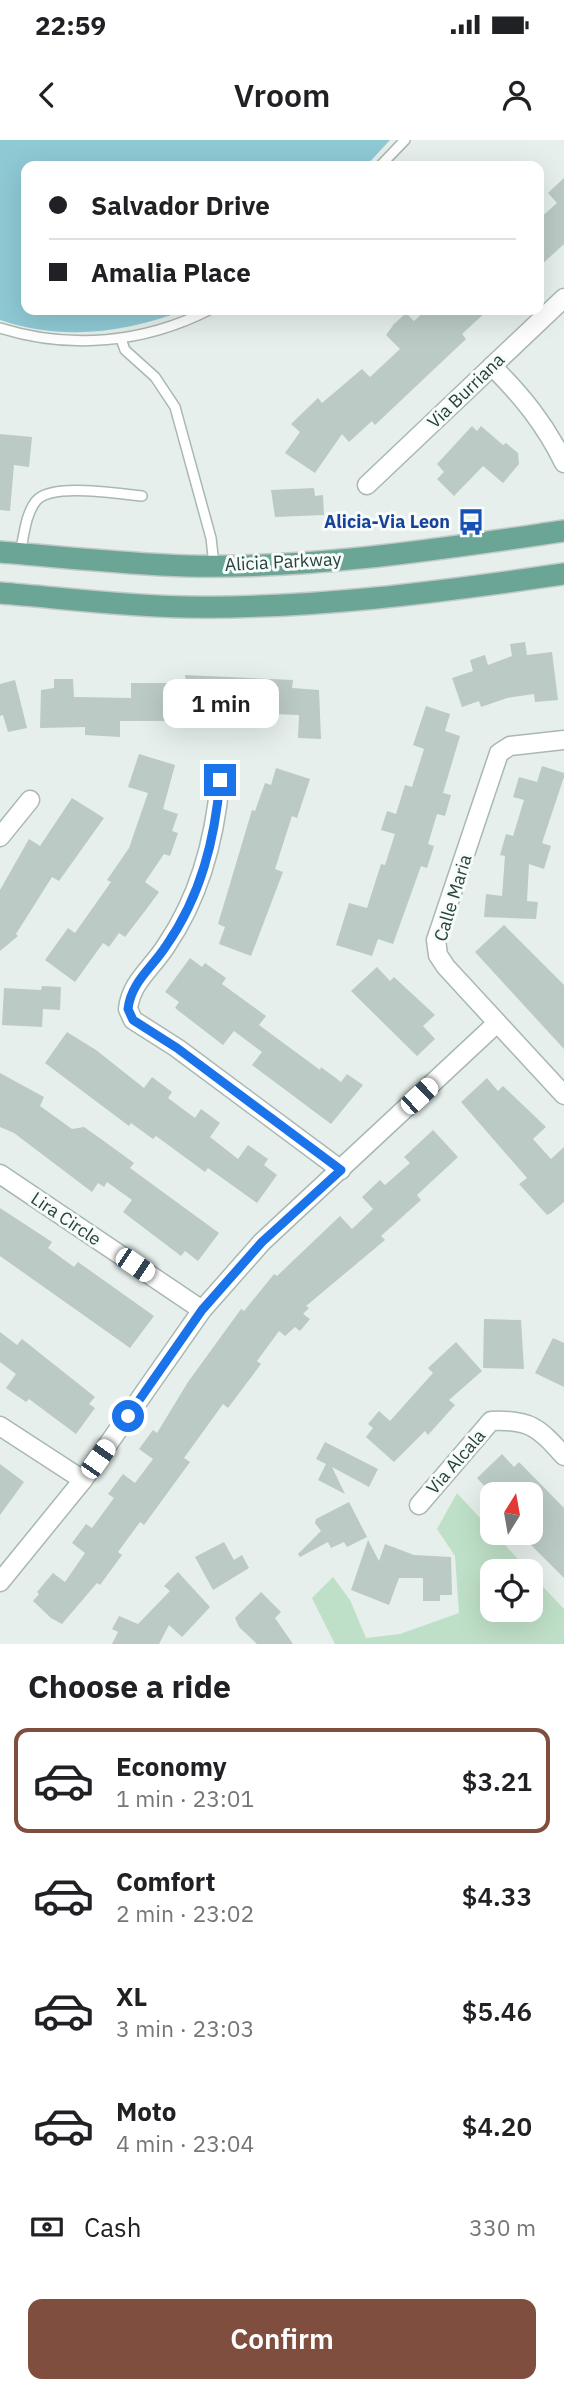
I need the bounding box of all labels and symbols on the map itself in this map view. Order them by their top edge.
street label: Via Burriana [422,348,509,433]
bus stop icon: Alicia-Via Leon [456,507,486,537]
place label: Alicia-Via Leon [324,510,450,533]
street label: Alicia Parkway [224,547,342,576]
callout: 1 min [162,678,278,728]
route end [204,764,236,796]
street label: Calle Maria [428,851,477,944]
car [397,1074,442,1118]
street label: Lira Circle [27,1187,106,1251]
car [112,1245,159,1285]
route start [112,1400,144,1432]
street label: Via Alcala [421,1424,490,1499]
car [78,1436,119,1482]
north arrow [480,1482,542,1545]

